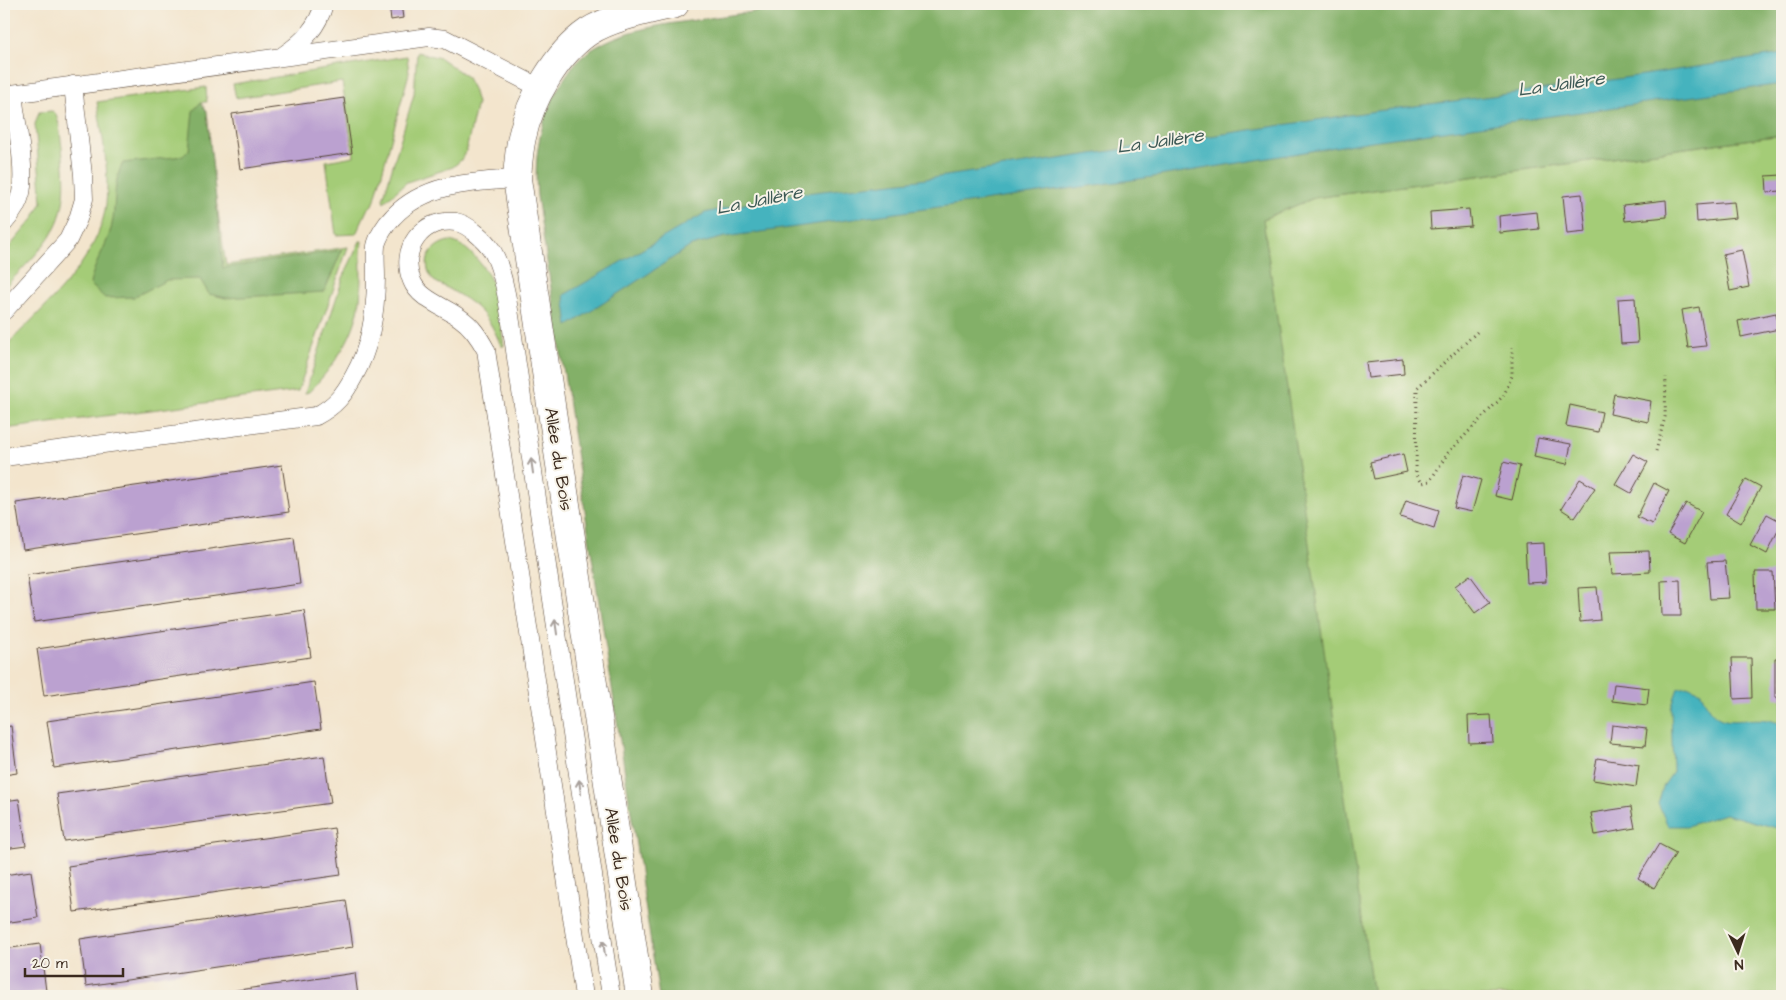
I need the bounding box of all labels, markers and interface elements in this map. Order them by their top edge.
water label: La Jallère [1516,65,1608,104]
water label: La Jallère [1115,122,1207,161]
water label: La Jallère [714,179,806,222]
street label: Allée du Bois [538,406,579,512]
one-way arrow [527,458,537,474]
one-way arrow [551,619,561,635]
one-way arrow [575,780,585,796]
street label: Allée du Bois [598,806,639,912]
north arrow [1714,928,1764,978]
one-way arrow [599,940,609,956]
scale bar [25,945,122,977]
text: 20 m [32,953,68,974]
text: N [1734,954,1744,974]

